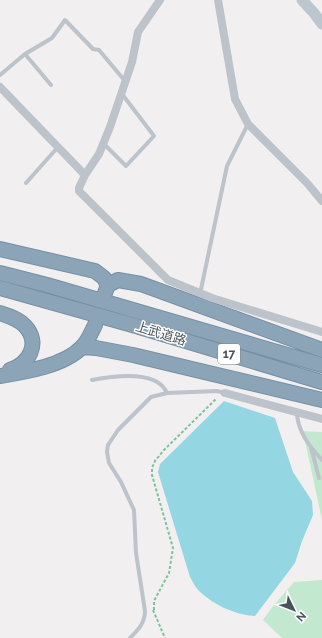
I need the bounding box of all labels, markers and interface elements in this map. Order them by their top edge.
street label: 上武道路 [134,319,188,348]
road number: 17 [218,344,240,364]
north arrow [274,590,314,630]
text: N [293,609,309,624]

